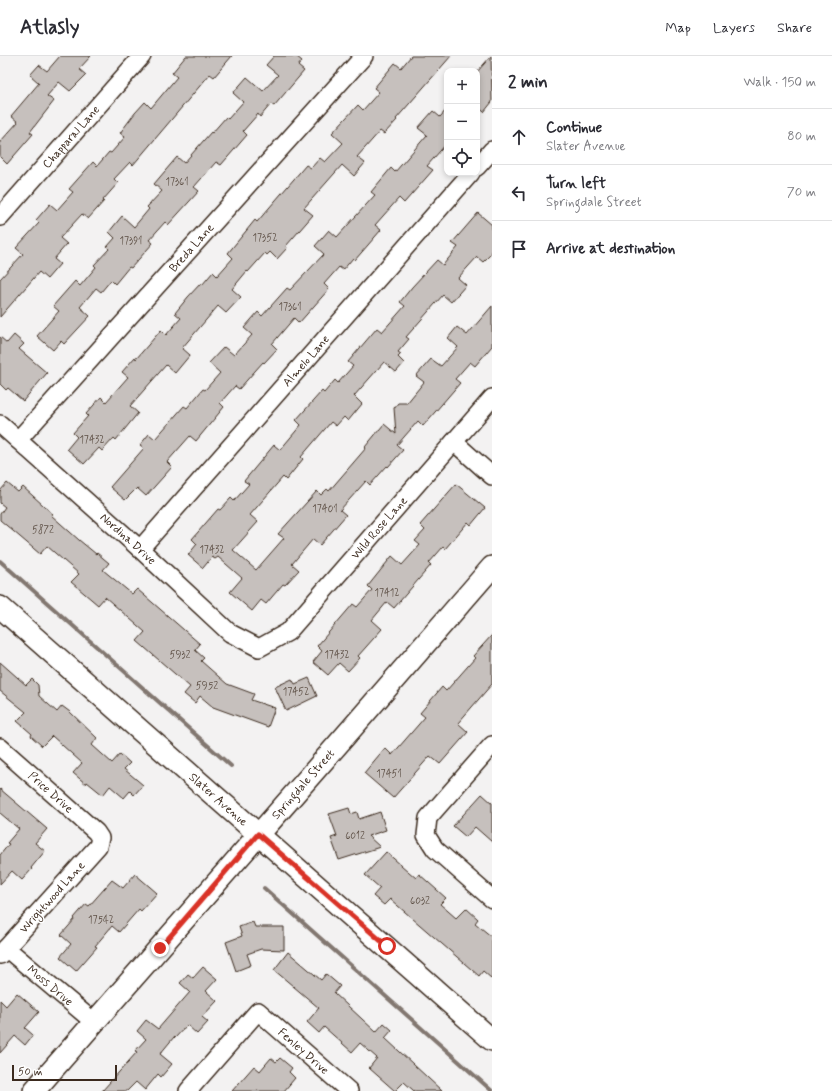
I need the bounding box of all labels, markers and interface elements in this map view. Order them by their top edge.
text: Atlasly [20,15,79,40]
text: Map [665,19,691,37]
text: Layers [713,19,755,37]
text: Share [777,19,812,37]
map controls [444,68,480,176]
button: + [444,68,480,104]
text: 2 min [508,71,548,93]
text: Walk · 150 m [743,74,816,91]
street label: Chapparal Lane [39,102,104,172]
button: − [444,104,480,140]
text: Continue [546,118,602,138]
icon: ahead [508,126,530,148]
text: 80 m [787,128,816,145]
text: Slater Avenue [546,138,626,155]
button: locate [444,140,480,176]
text: Turn left [546,174,606,194]
house number: 17361 [166,176,189,189]
icon: left [508,182,530,204]
text: 70 m [787,184,816,201]
text: Springdale Street [546,194,642,211]
street label: Breda Lane [166,220,218,276]
house number: 17352 [253,232,277,245]
house number: 17391 [120,235,142,248]
icon: arrive [508,238,530,260]
text: Arrive at destination [546,239,675,259]
house number: 17361 [279,301,302,314]
street label: Almelo Lane [280,332,334,390]
house number: 17432 [79,434,105,447]
street label: Wild Rose Lane [348,493,412,563]
house number: 17401 [312,503,338,516]
street label: Nordina Drive [96,510,159,569]
house number: 5872 [32,523,54,537]
house number: 17432 [199,544,225,557]
house number: 17412 [374,587,400,600]
house number: 5932 [170,649,191,662]
house number: 17432 [324,649,350,662]
house number: 5952 [196,680,218,693]
house number: 17452 [283,686,309,699]
street label: Springdale Street [269,746,339,823]
house number: 17451 [376,768,402,781]
street label: Price Drive [24,769,76,817]
street label: Slater Avenue [185,770,251,831]
house number: 6012 [345,830,365,843]
street label: Wrightwood Lane [16,858,89,937]
house number: 6032 [410,895,430,908]
house number: 17542 [88,914,114,927]
route start [378,937,396,955]
route end [151,939,169,957]
street label: Moss Drive [23,962,76,1010]
street label: Fenley Drive [274,1025,332,1079]
scale bar [12,1063,117,1082]
text: 50 m [18,1065,43,1079]

